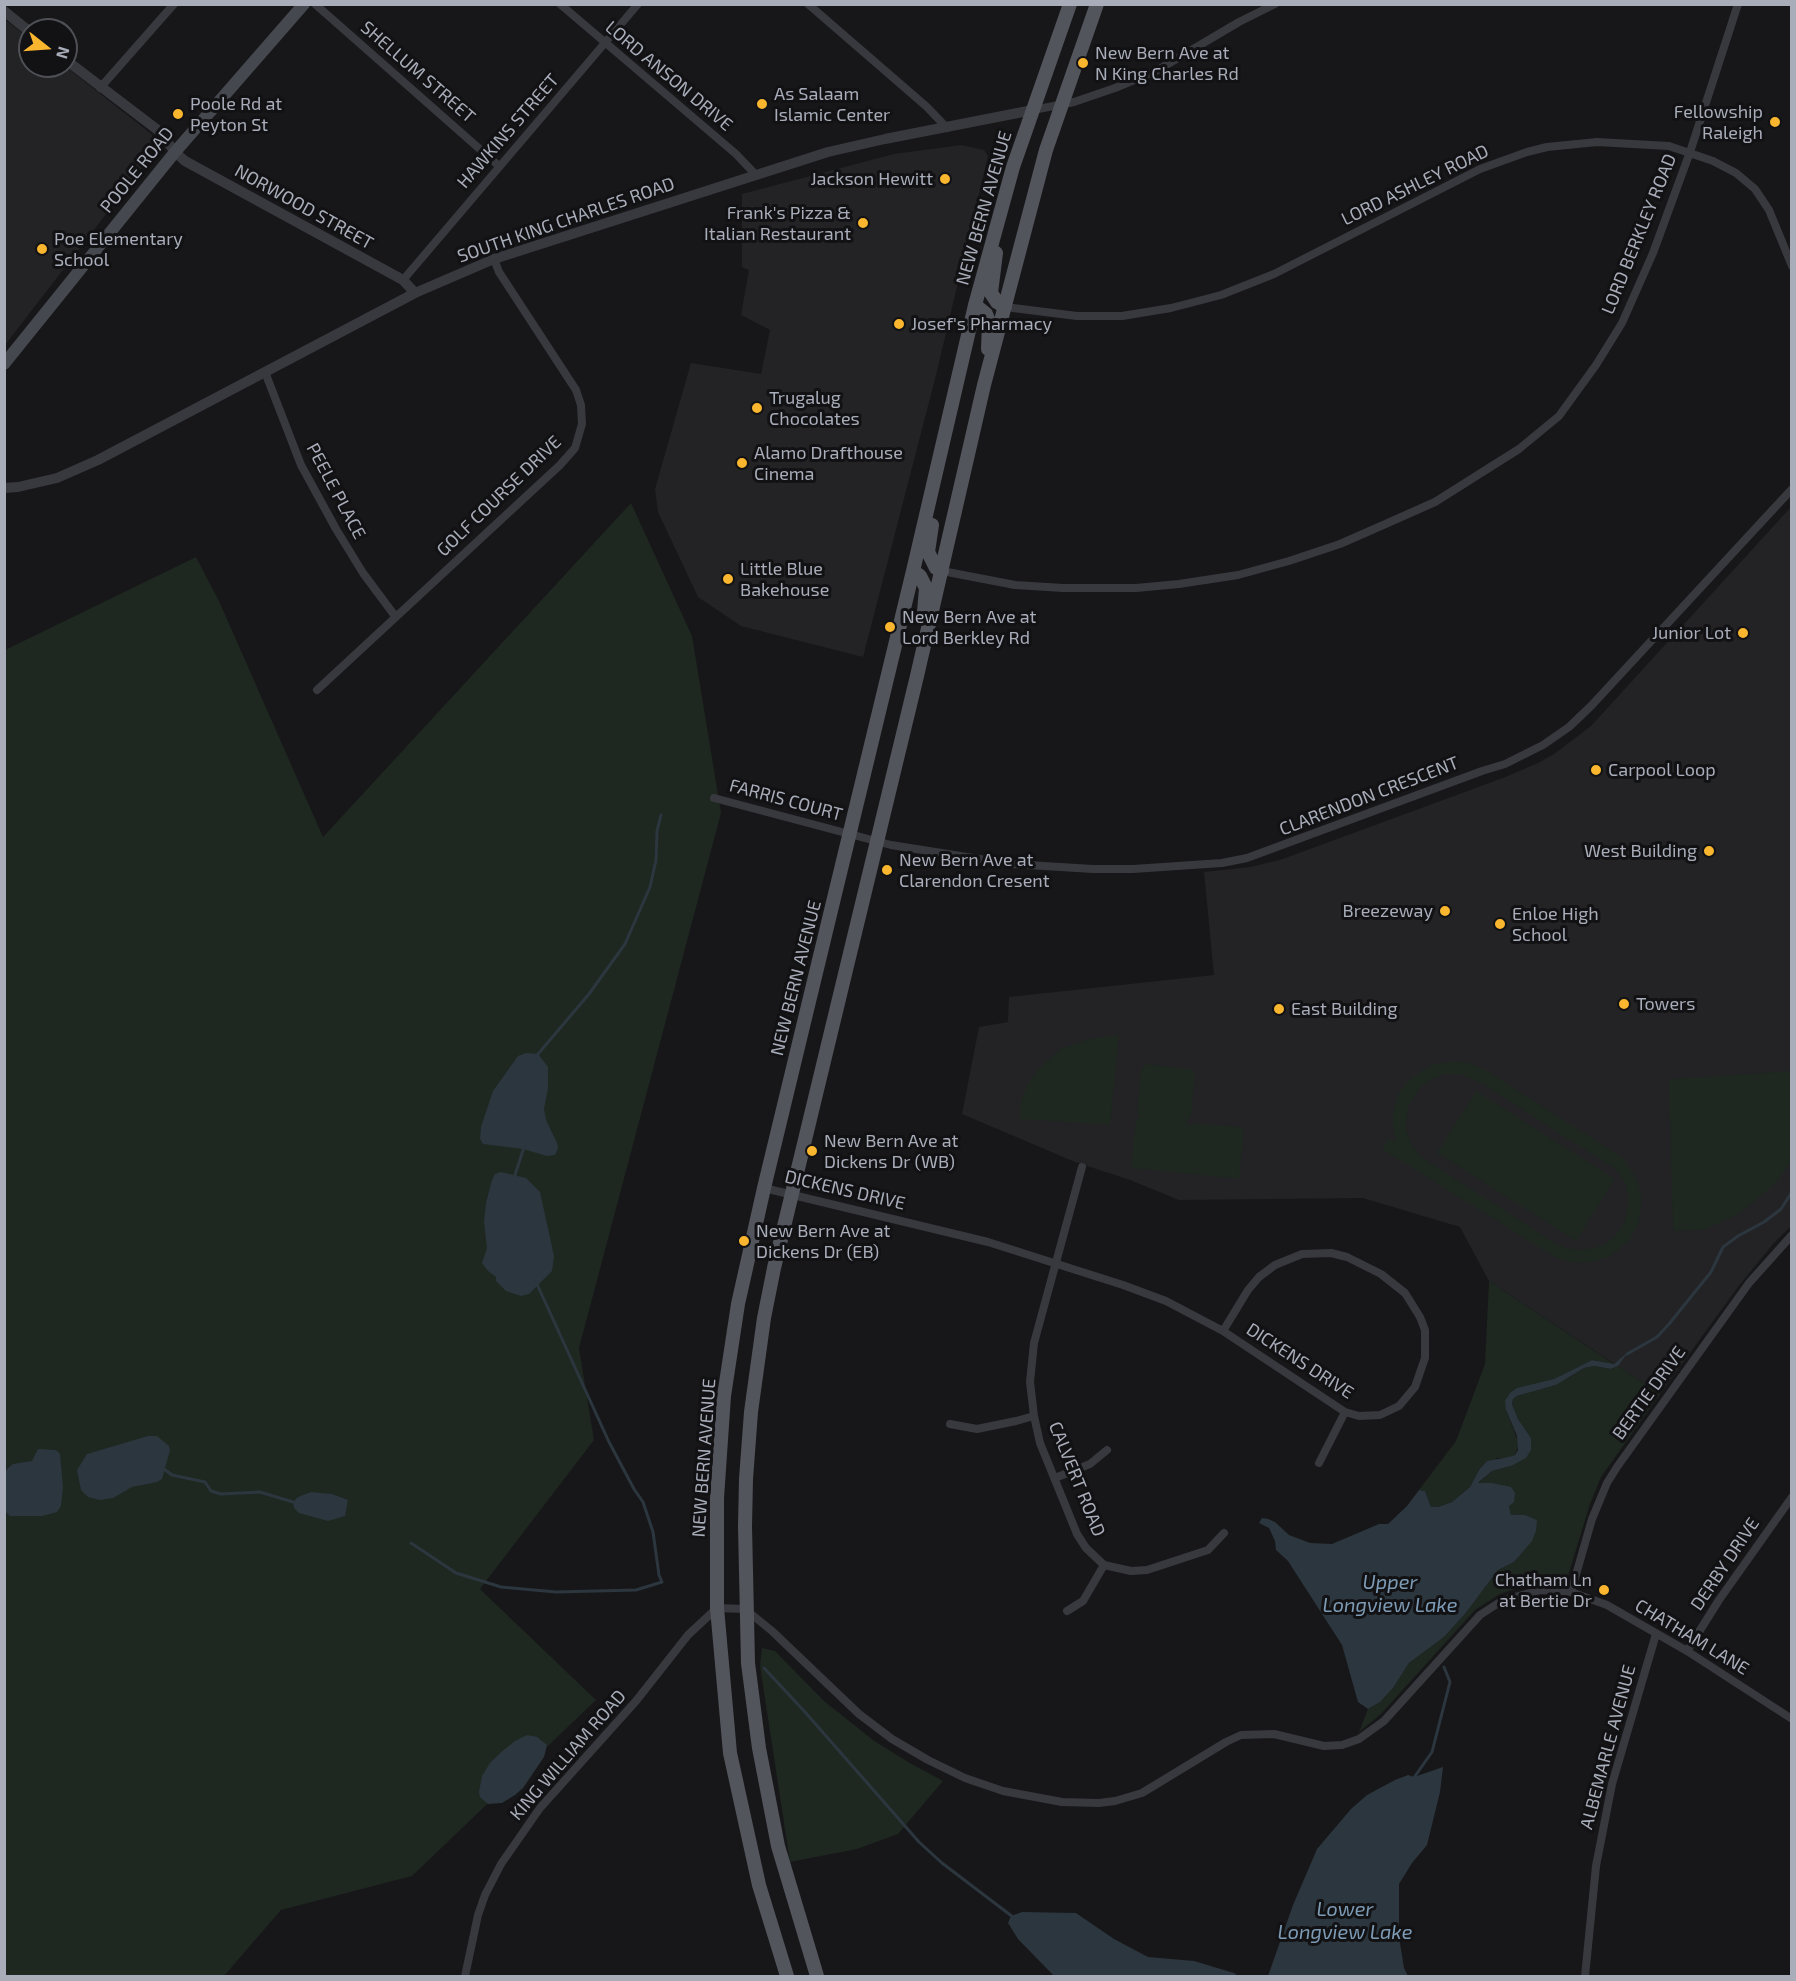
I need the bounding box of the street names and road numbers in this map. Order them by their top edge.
street label: SHELLUM STREET [356,16,480,128]
street label: LORD ANSON DRIVE [601,16,737,136]
street label: HAWKINS STREET [453,69,563,193]
street label: POOLE ROAD [96,123,178,217]
street label: NEW BERN AVENUE [952,128,1016,288]
street label: LORD ASHLEY ROAD [1338,140,1492,230]
street label: LORD BERKLEY ROAD [1597,151,1681,317]
street label: NORWOOD STREET [231,160,377,254]
street label: SOUTH KING CHARLES ROAD [455,173,677,267]
street label: GOLF COURSE DRIVE [432,431,566,561]
street label: PEELE PLACE [302,439,370,543]
street label: CLARENDON CRESCENT [1276,752,1462,840]
street label: FARRIS COURT [727,774,845,826]
street label: NEW BERN AVENUE [766,898,826,1058]
street label: DICKENS DRIVE [783,1166,907,1214]
street label: DICKENS DRIVE [1242,1318,1358,1404]
street label: BERTIE DRIVE [1608,1342,1690,1444]
street label: NEW BERN AVENUE [688,1378,720,1538]
street label: CALVERT ROAD [1044,1418,1110,1540]
street label: DERBY DRIVE [1686,1514,1764,1614]
street label: CHATHAM LANE [1631,1594,1753,1680]
street label: ALBEMARLE AVENUE [1576,1662,1640,1832]
street label: KING WILLIAM ROAD [506,1685,630,1825]

